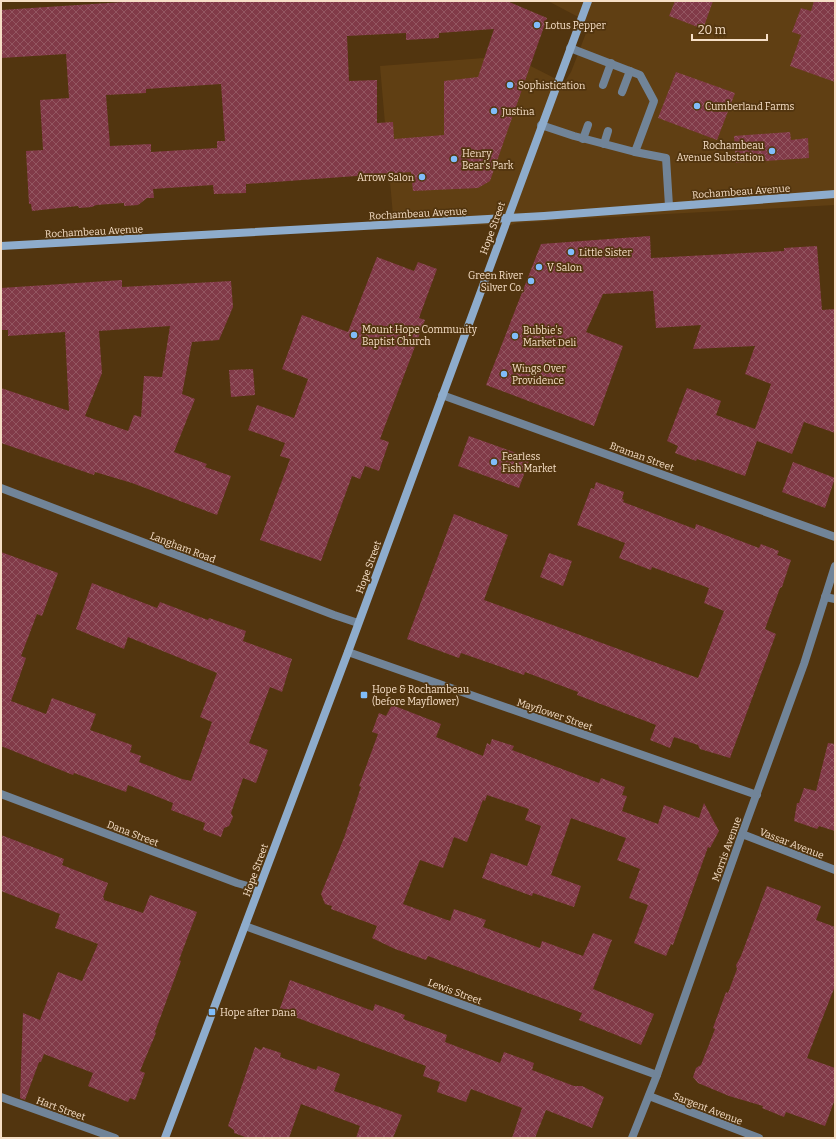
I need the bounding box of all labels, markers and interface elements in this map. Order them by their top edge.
scale bar [692,16,767,42]
marker: Lotus Pepper [532,20,542,30]
place label: Lotus Pepper [545,20,606,32]
text: 20 m [698,23,727,37]
marker: Sophistication [505,80,515,90]
place label: Sophistication [518,80,586,92]
marker: Cumberland Farms [692,101,702,111]
place label: Cumberland Farms [705,101,794,113]
marker: Justina [489,106,499,116]
place label: Justina [501,106,535,118]
place label: Rochambeau Avenue Substation [677,140,765,164]
marker: Rochambeau Avenue Substation [767,146,777,156]
place label: Henry Bear's Park [462,148,514,172]
marker: Henry Bear's Park [449,154,459,164]
place label: Arrow Salon [357,172,415,184]
marker: Arrow Salon [417,172,427,182]
street label: Rochambeau Avenue [692,183,791,201]
street label: Hope Street [478,200,508,256]
street label: Rochambeau Avenue [369,205,467,223]
street label: Rochambeau Avenue [45,223,143,241]
marker: Little Sister [566,247,576,257]
place label: Little Sister [579,247,632,259]
marker: V Salon [534,262,544,272]
place label: V Salon [547,262,583,274]
place label: Green River Silver Co. [468,270,524,294]
marker: Green River Silver Co. [526,276,536,286]
place label: Mount Hope Community Baptist Church [362,324,478,348]
place label: Bubbie's Market Deli [523,325,576,349]
marker: Mount Hope Community Baptist Church [349,330,359,340]
marker: Bubbie's Market Deli [510,331,520,341]
place label: Wings Over Providence [512,363,566,387]
marker: Wings Over Providence [499,369,509,379]
street label: Braman Street [608,440,676,474]
place label: Fearless Fish Market [502,451,557,475]
marker: Fearless Fish Market [489,457,499,467]
street label: Langham Road [148,530,217,566]
street label: Hope Street [354,539,384,595]
place label: Hope & Rochambeau (before Mayflower) [372,684,469,708]
marker: Hope & Rochambeau (before Mayflower) [359,690,369,700]
street label: Mayflower Street [515,696,594,734]
street label: Morris Avenue [710,815,744,883]
street label: Dana Street [105,819,161,849]
street label: Vassar Avenue [758,826,826,862]
street label: Hope Street [241,842,271,898]
street label: Lewis Street [426,977,484,1007]
marker: Hope after Dana [207,1007,217,1017]
place label: Hope after Dana [220,1007,296,1019]
street label: Sargent Avenue [671,1090,744,1128]
street label: Hart Street [34,1094,87,1124]

